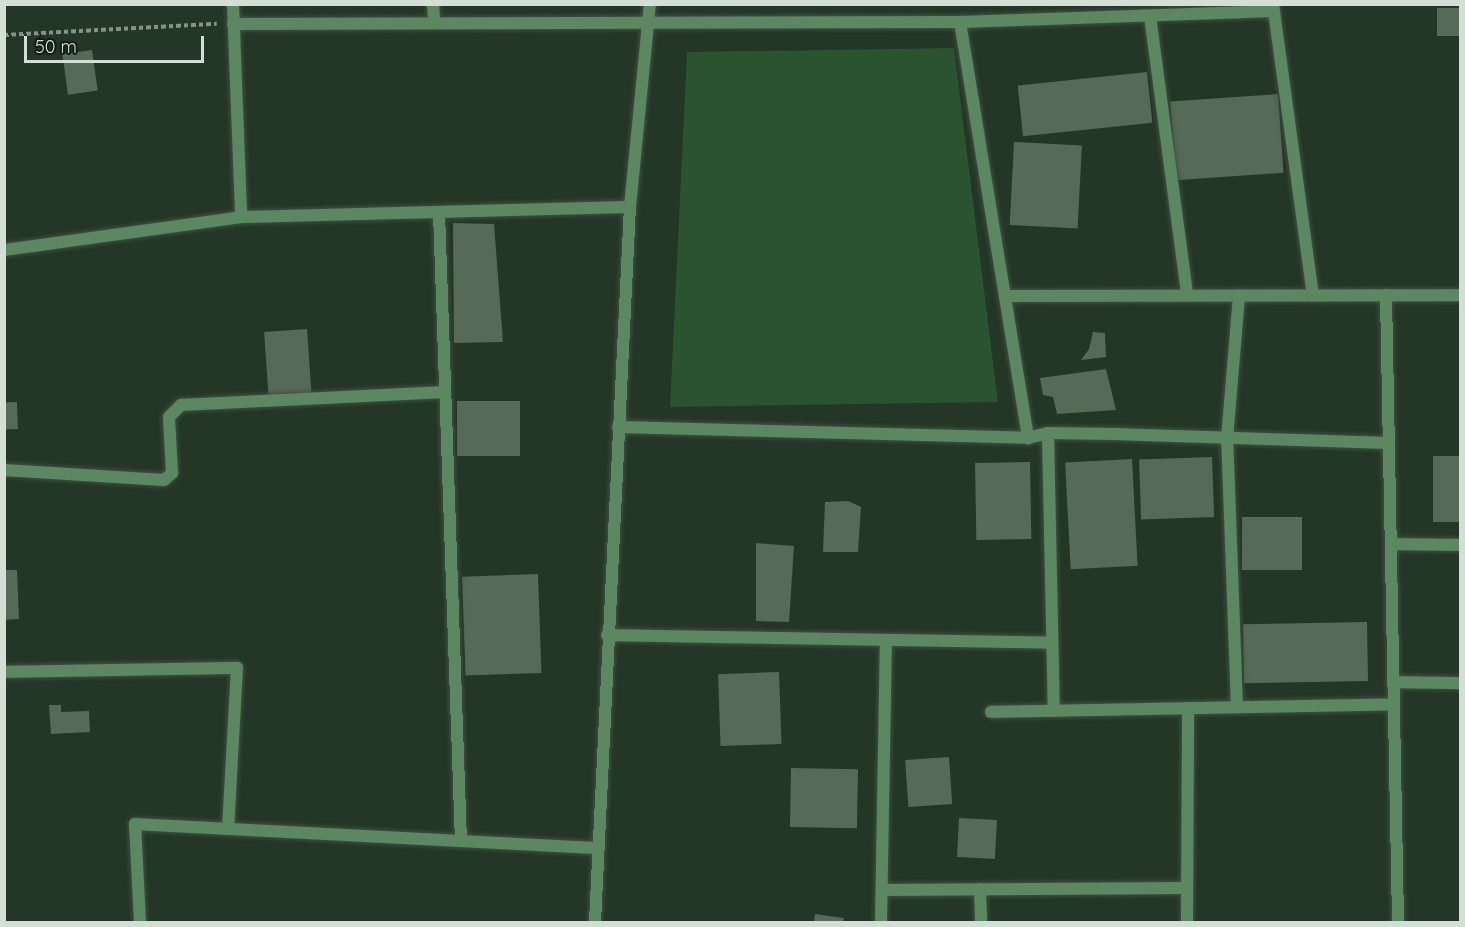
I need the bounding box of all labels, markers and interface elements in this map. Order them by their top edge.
scale bar [27,24,207,62]
text: 50 m [35,35,77,58]

